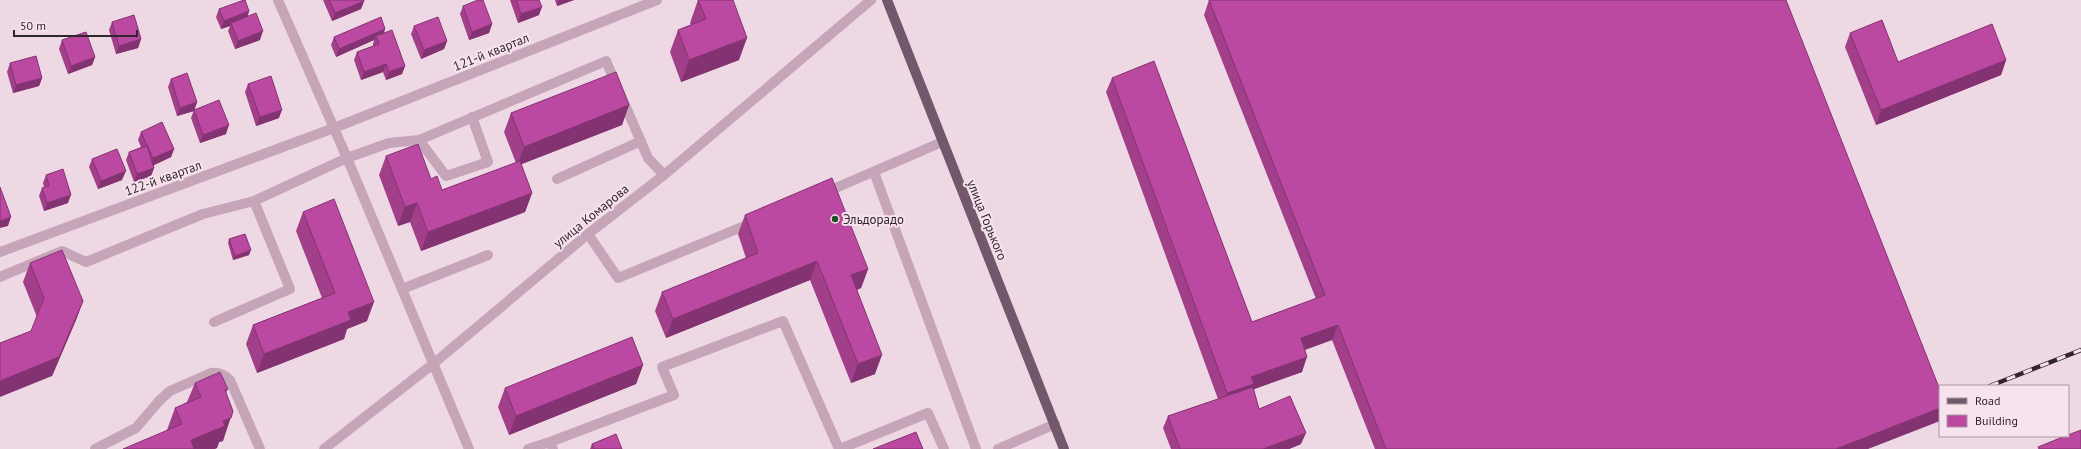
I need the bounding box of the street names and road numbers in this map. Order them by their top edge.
street label: 121-й квартал [450,29,532,75]
street label: 122-й квартал [122,156,204,200]
street label: улица Горького [963,177,1011,263]
street label: улица Комарова [550,180,632,252]

